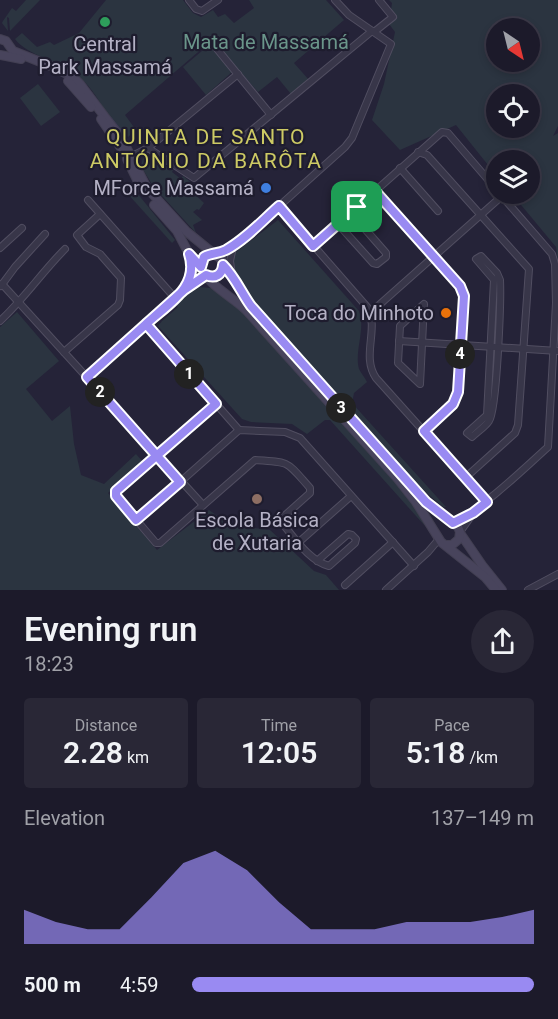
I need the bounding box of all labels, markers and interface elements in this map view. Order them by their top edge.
marker: Central Park Massamá [98,15,112,29]
north arrow [486,18,540,72]
map controls [486,18,540,204]
park label: Mata de Massamá [183,30,349,54]
place label: Central Park Massamá [38,32,172,79]
button: locate [486,84,540,138]
district label: QUINTA DE SANTO ANTÓNIO DA BARÔTA [90,125,322,173]
button: layers [486,150,540,204]
place label: MForce Massamá [93,176,254,200]
marker: MForce Massamá [259,181,273,195]
pin [331,181,382,232]
icon: arrive [340,190,373,223]
place label: Toca do Minhoto [284,301,434,325]
marker: Toca do Minhoto [439,306,453,320]
pin: 4 [445,339,475,369]
text: 4 [455,344,465,363]
pin: 1 [174,359,204,389]
text: 1 [184,364,194,383]
pin: 2 [85,377,115,407]
text: 2 [95,382,105,401]
pin: 3 [326,393,356,423]
text: 3 [336,398,346,417]
marker: Escola Básica de Xutaria [250,492,264,506]
place label: Escola Básica de Xutaria [195,508,319,555]
text: Evening run [24,610,197,649]
button: share [471,610,534,673]
text: 18:23 [24,652,74,676]
text: Distance [75,716,137,735]
text: Time [261,716,297,735]
text: Pace [434,716,470,735]
text: 2.28 [63,735,123,770]
text: 12:05 [241,735,317,770]
text: 5:18 [406,735,465,770]
text: km [123,748,149,767]
text: /km [465,748,498,767]
text: Elevation [24,806,105,830]
text: 137–149 m [431,806,534,830]
text: 500 m [24,973,81,997]
text: 4:59 [120,973,159,997]

